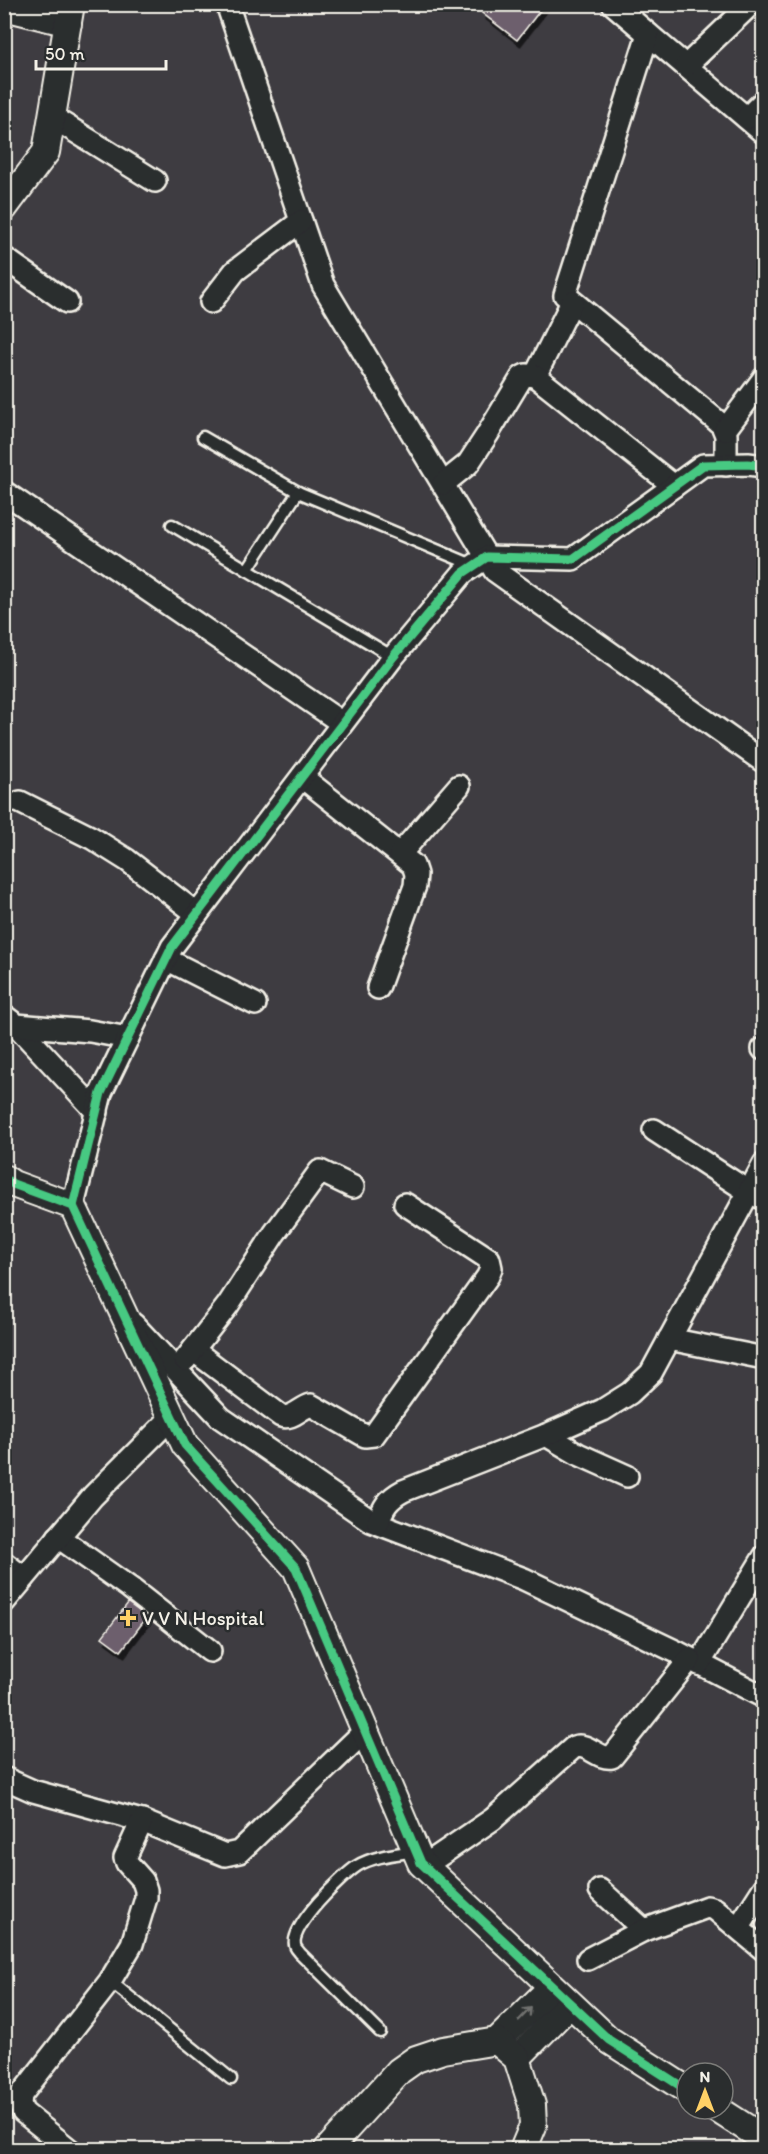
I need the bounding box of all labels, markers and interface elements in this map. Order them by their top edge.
scale bar [36,33,166,71]
text: 50 m [45,43,85,65]
place label: V V N Hospital [142,1606,264,1630]
marker: V V N Hospital [119,1609,137,1627]
one-way arrow [517,2007,532,2022]
north arrow [675,2061,735,2121]
text: N [700,2067,710,2086]

